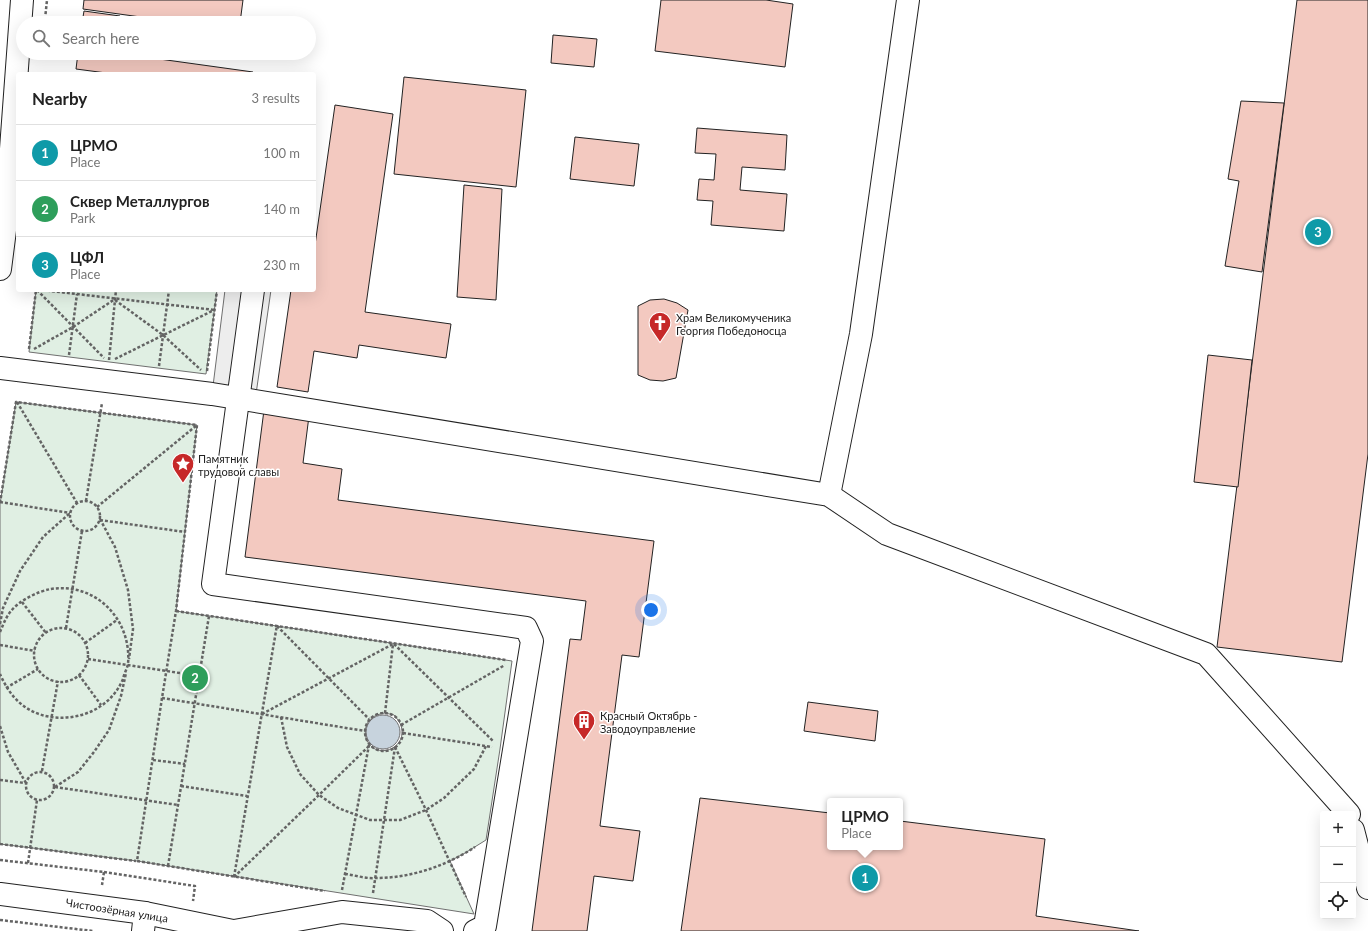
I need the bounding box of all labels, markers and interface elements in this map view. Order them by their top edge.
search box [16,16,316,60]
icon: search [30,27,52,49]
text: Search here [62,29,139,47]
text: Nearby [32,88,87,109]
text: 3 results [252,90,300,106]
text: ЦРМО [70,136,118,154]
text: 1 [41,145,49,161]
text: 100 m [263,145,300,161]
text: Place [70,154,100,170]
text: Сквер Металлургов [70,192,210,210]
text: 2 [41,201,49,217]
text: 140 m [263,201,300,217]
text: Park [70,210,95,226]
pin: 3 [1305,217,1331,247]
text: ЦФЛ [70,248,104,266]
text: 3 [41,257,49,273]
text: 230 m [263,257,300,273]
text: Place [70,266,100,282]
church icon: Храм Великомученика Георгия Победоносца [647,310,673,343]
place label: Храм Великомученика Георгия Победоносца [676,311,791,337]
place icon: Памятник трудовой славы [170,451,196,484]
place label: Памятник трудовой славы [198,452,279,478]
your location [641,600,661,620]
pin: 2 [182,663,208,693]
building icon: Красный Октябрь - Заводоуправление [571,708,597,741]
place label: Красный Октябрь - Заводоуправление [600,709,697,735]
popup [827,798,903,850]
text: ЦРМО [841,807,889,825]
map controls [1320,811,1356,919]
button: + [1320,811,1356,847]
text: Place [841,825,872,841]
button: − [1320,847,1356,883]
pin: 1 [852,863,878,893]
button: locate [1320,883,1356,919]
street label: Чистоозёрная улица [65,895,169,925]

